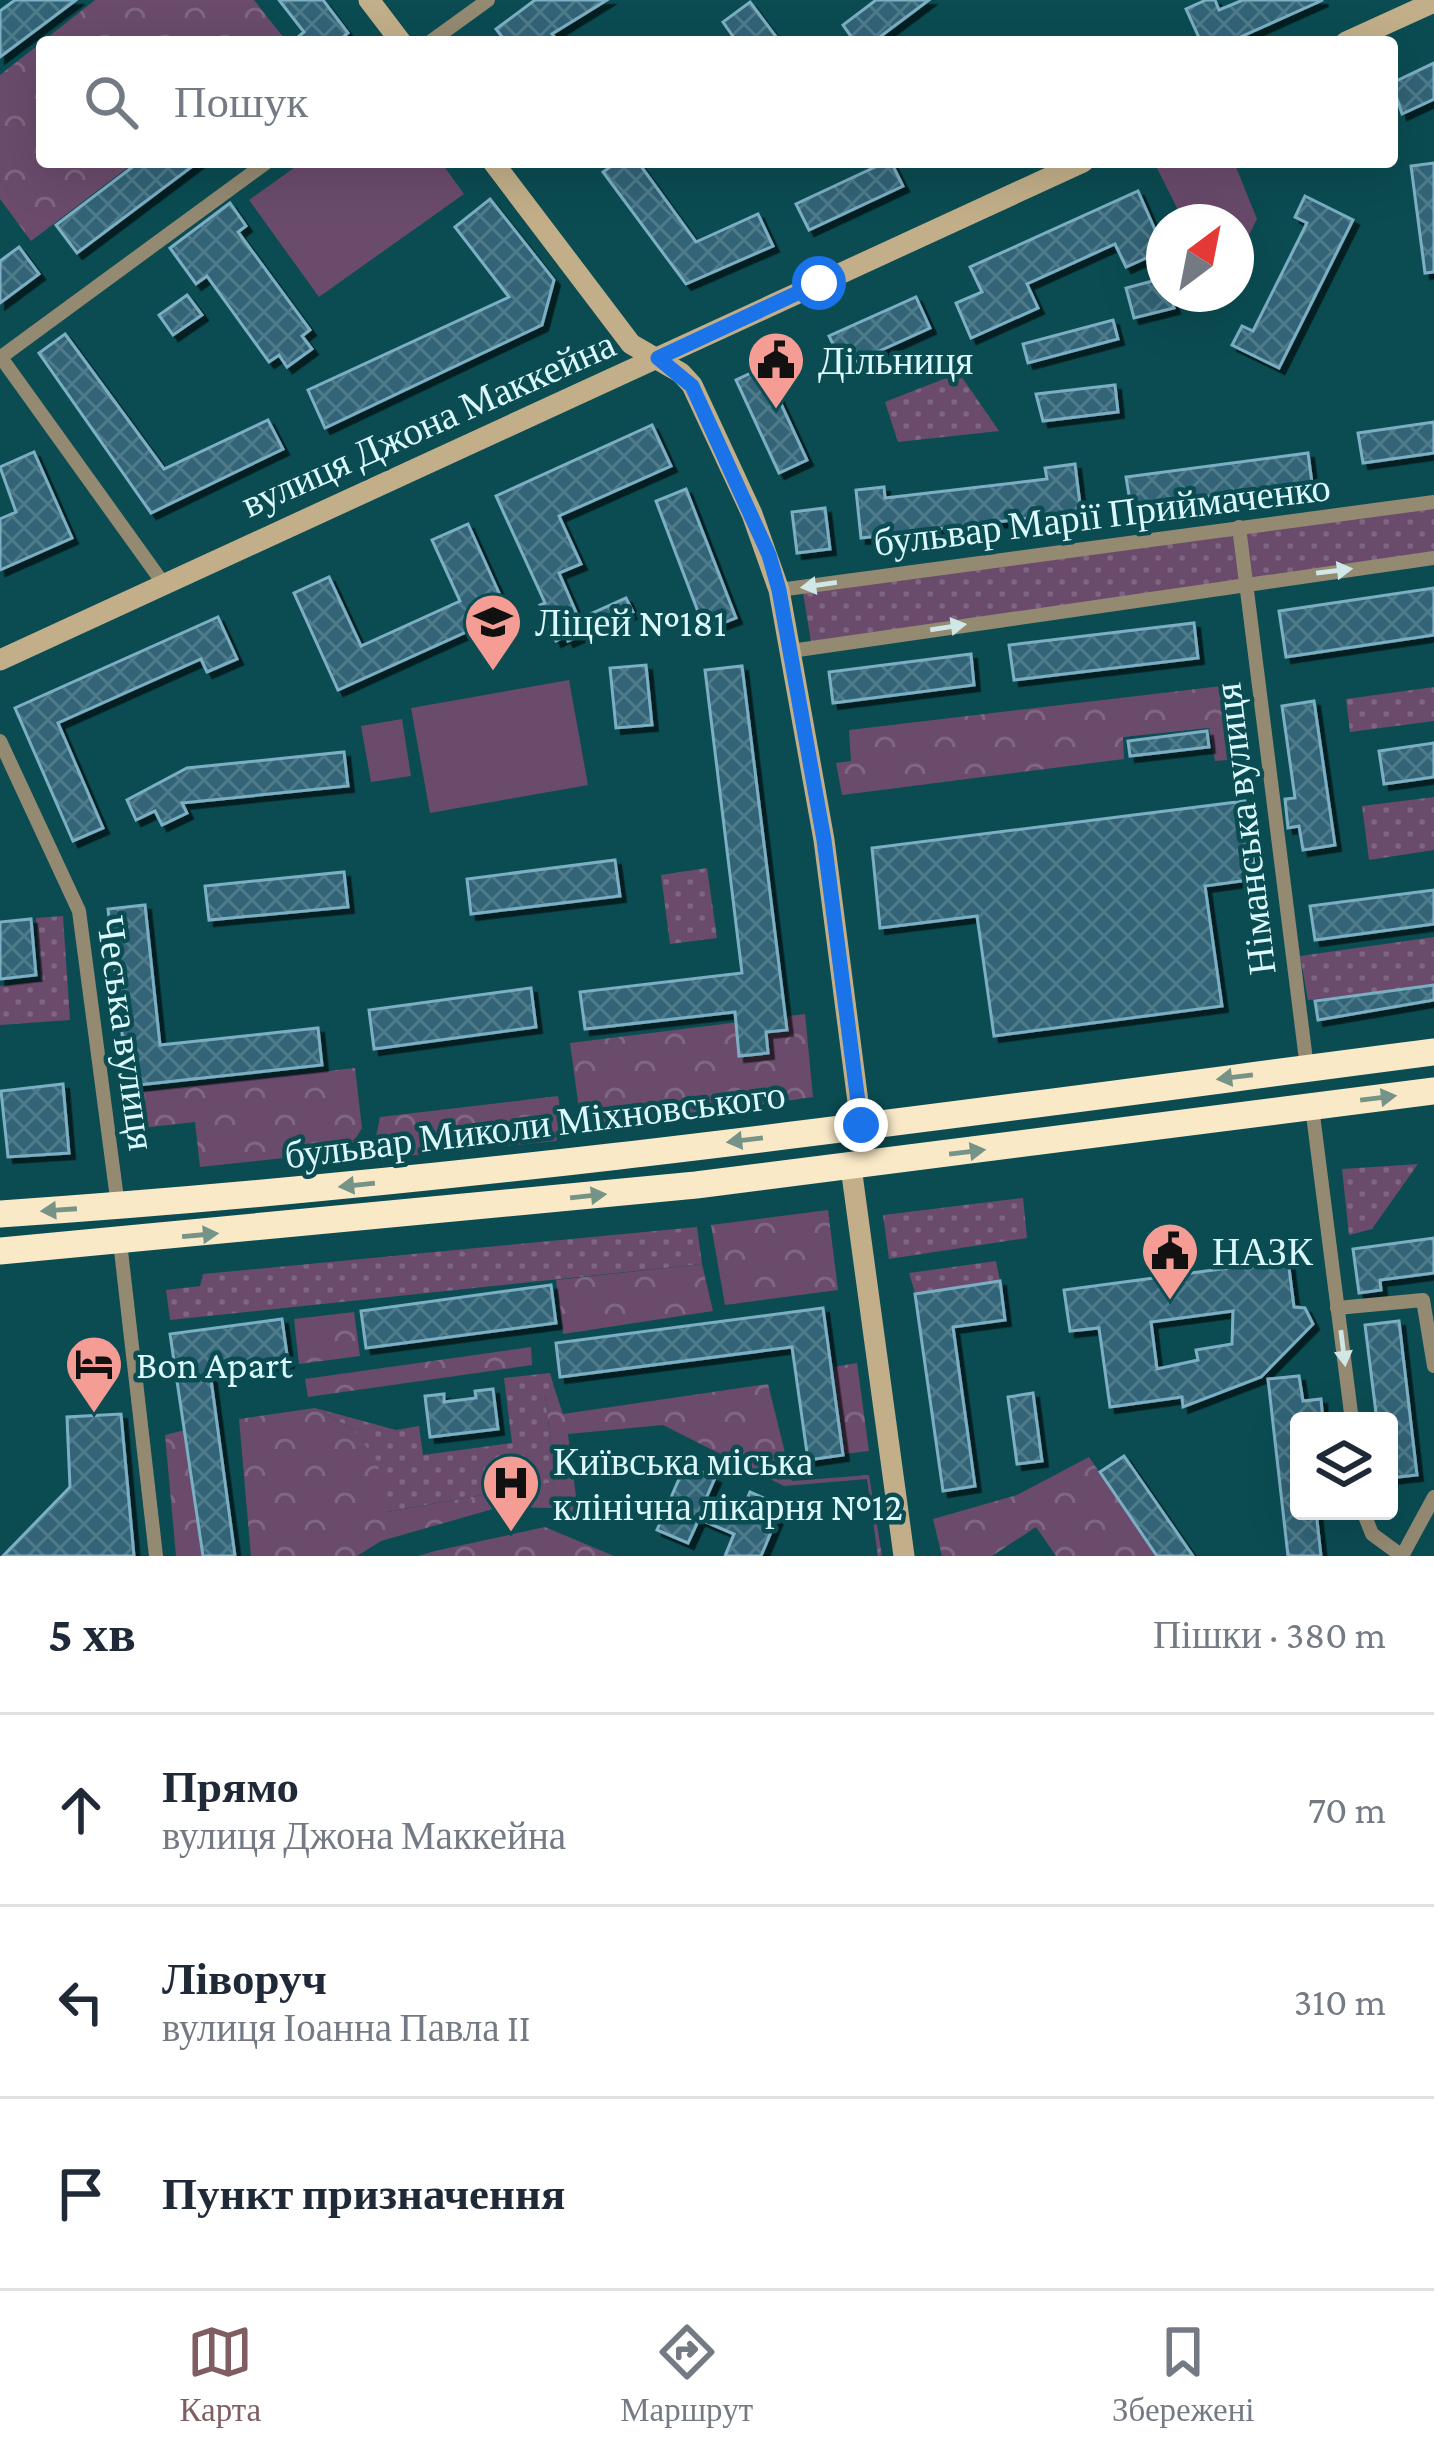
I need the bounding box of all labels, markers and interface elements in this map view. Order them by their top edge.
search box [36,36,1398,168]
icon: search [78,69,144,135]
text: Пошук [174,77,308,127]
north arrow [1146,204,1254,312]
route start [792,256,846,310]
street label: вулиця Джона Маккейна [235,322,622,526]
public building icon: Дільниця [745,329,807,411]
place label: Дільниця [818,339,973,383]
street label: бульвар Марії Приймаченко [871,465,1333,565]
one-way arrow [1316,561,1353,580]
one-way arrow [799,576,837,595]
school or university icon: Ліцей №181 [462,591,524,673]
place label: Ліцей №181 [535,601,726,644]
one-way arrow [930,617,968,636]
street label: Німанська вулиця [1205,680,1285,977]
street label: Чеська вулиця [88,913,164,1153]
one-way arrow [1215,1068,1253,1087]
street label: бульвар Миколи Міхновського [282,1072,788,1178]
one-way arrow [1360,1088,1397,1107]
route end [834,1098,888,1152]
one-way arrow [726,1131,763,1150]
one-way arrow [949,1142,986,1161]
one-way arrow [338,1176,376,1195]
one-way arrow [570,1187,608,1206]
one-way arrow [40,1201,77,1220]
public building icon: НАЗК [1139,1220,1201,1302]
one-way arrow [182,1225,219,1244]
place label: НАЗК [1212,1230,1314,1273]
one-way arrow [1333,1329,1352,1367]
hotel icon: Bon Apart [63,1333,125,1415]
place label: Bon Apart [136,1343,293,1387]
map controls [1290,1412,1398,1520]
button: layers [1290,1412,1398,1520]
place label: Київська міська клінічна лікарня №12 [553,1440,903,1529]
hospital icon: Київська міська клінічна лікарня №12 [480,1452,542,1534]
text: 5 хв [48,1605,136,1662]
text: Пішки · 380 m [1153,1613,1386,1656]
text: Прямо [162,1762,299,1812]
icon: ahead [48,1777,114,1843]
text: 70 m [1308,1788,1386,1831]
text: вулиця Джона Маккейна [162,1814,566,1857]
text: Ліворуч [162,1954,327,2004]
icon: left [48,1969,114,2035]
text: 310 m [1294,1980,1386,2023]
text: вулиця Іоанна Павла II [162,2006,531,2049]
icon: arrive [48,2161,114,2227]
text: Пункт призначення [162,2169,565,2219]
tab: Карта [179,2319,261,2429]
tab: Маршрут [620,2319,753,2429]
tab: Збережені [1112,2319,1255,2429]

